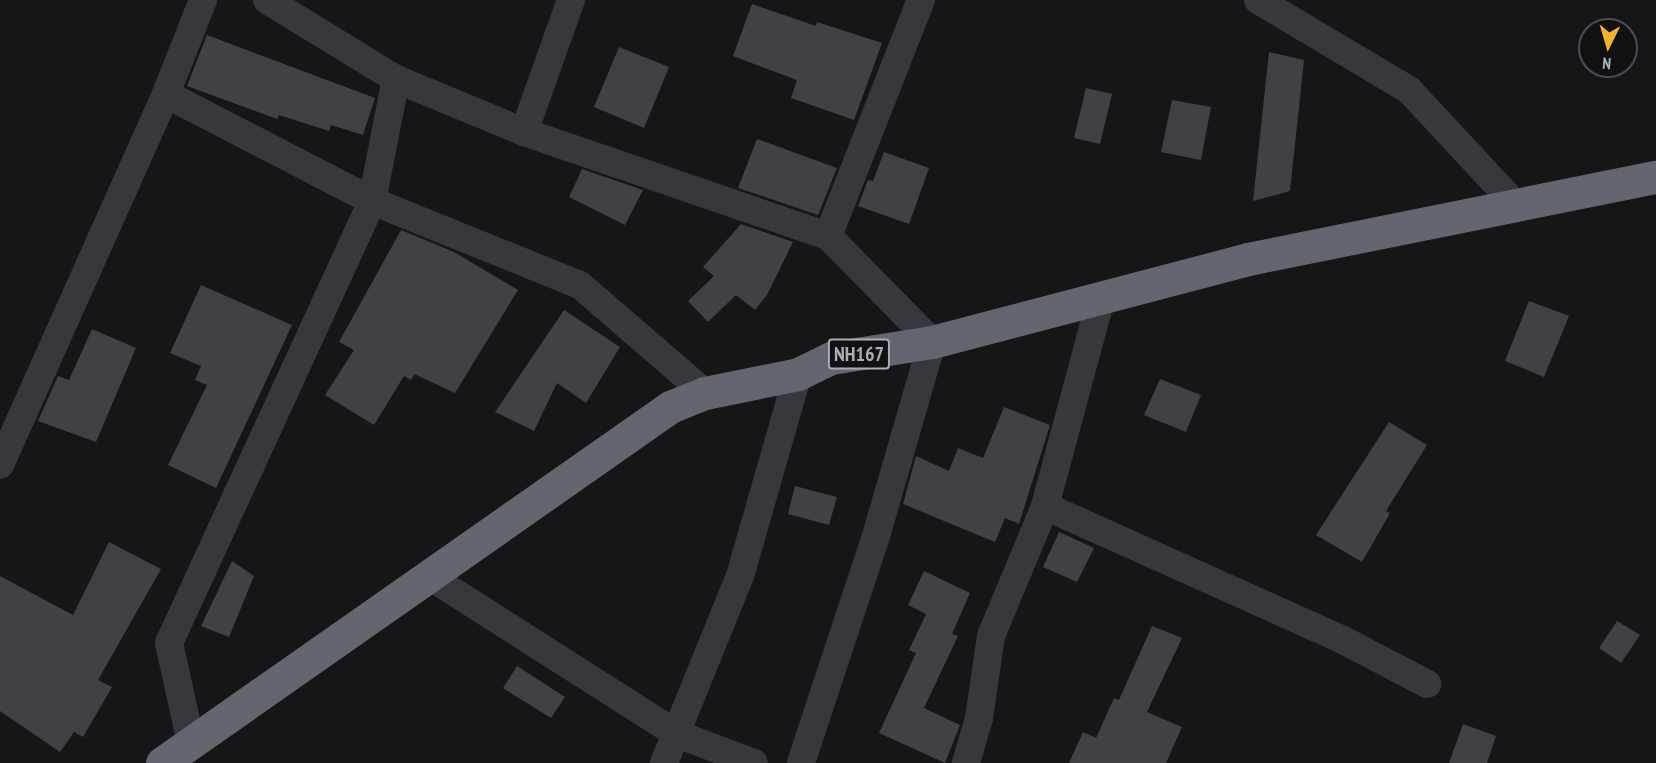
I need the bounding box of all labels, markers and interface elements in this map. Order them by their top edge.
north arrow [1578,18,1638,78]
text: N [1601,54,1612,74]
road number: NH167 [828,337,890,371]

